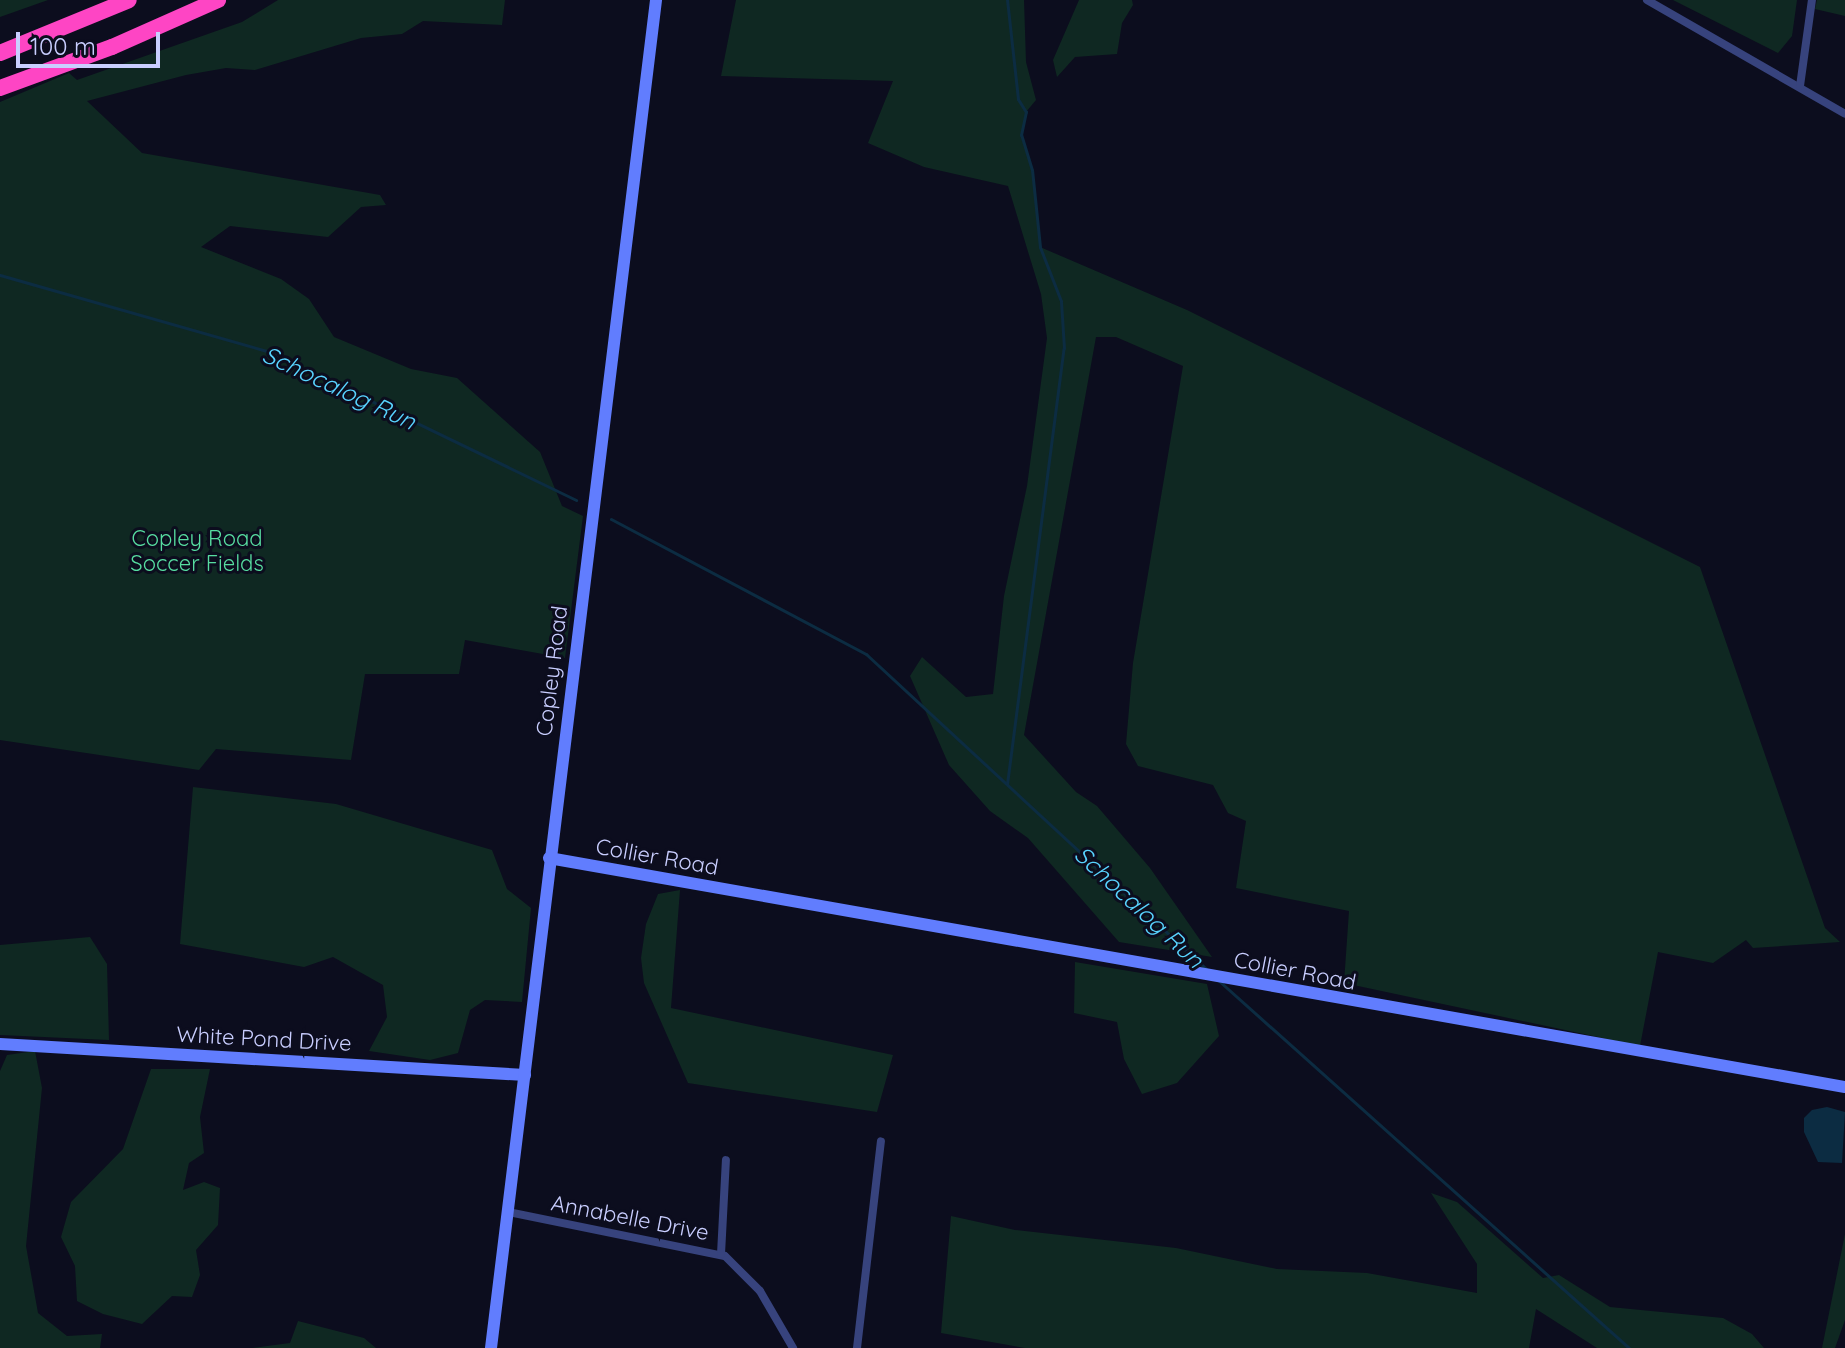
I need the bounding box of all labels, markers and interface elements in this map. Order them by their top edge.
scale bar [20,16,164,66]
text: 100 m [30,31,96,61]
water label: Schocalog Run [258,340,420,436]
park label: Copley Road Soccer Fields [130,525,264,576]
street label: Copley Road [531,604,573,738]
street label: Collier Road [594,833,720,881]
water label: Schocalog Run [1069,840,1209,974]
street label: Collier Road [1232,946,1358,996]
street label: White Pond Drive [176,1021,352,1057]
street label: Annabelle Drive [549,1190,711,1246]

